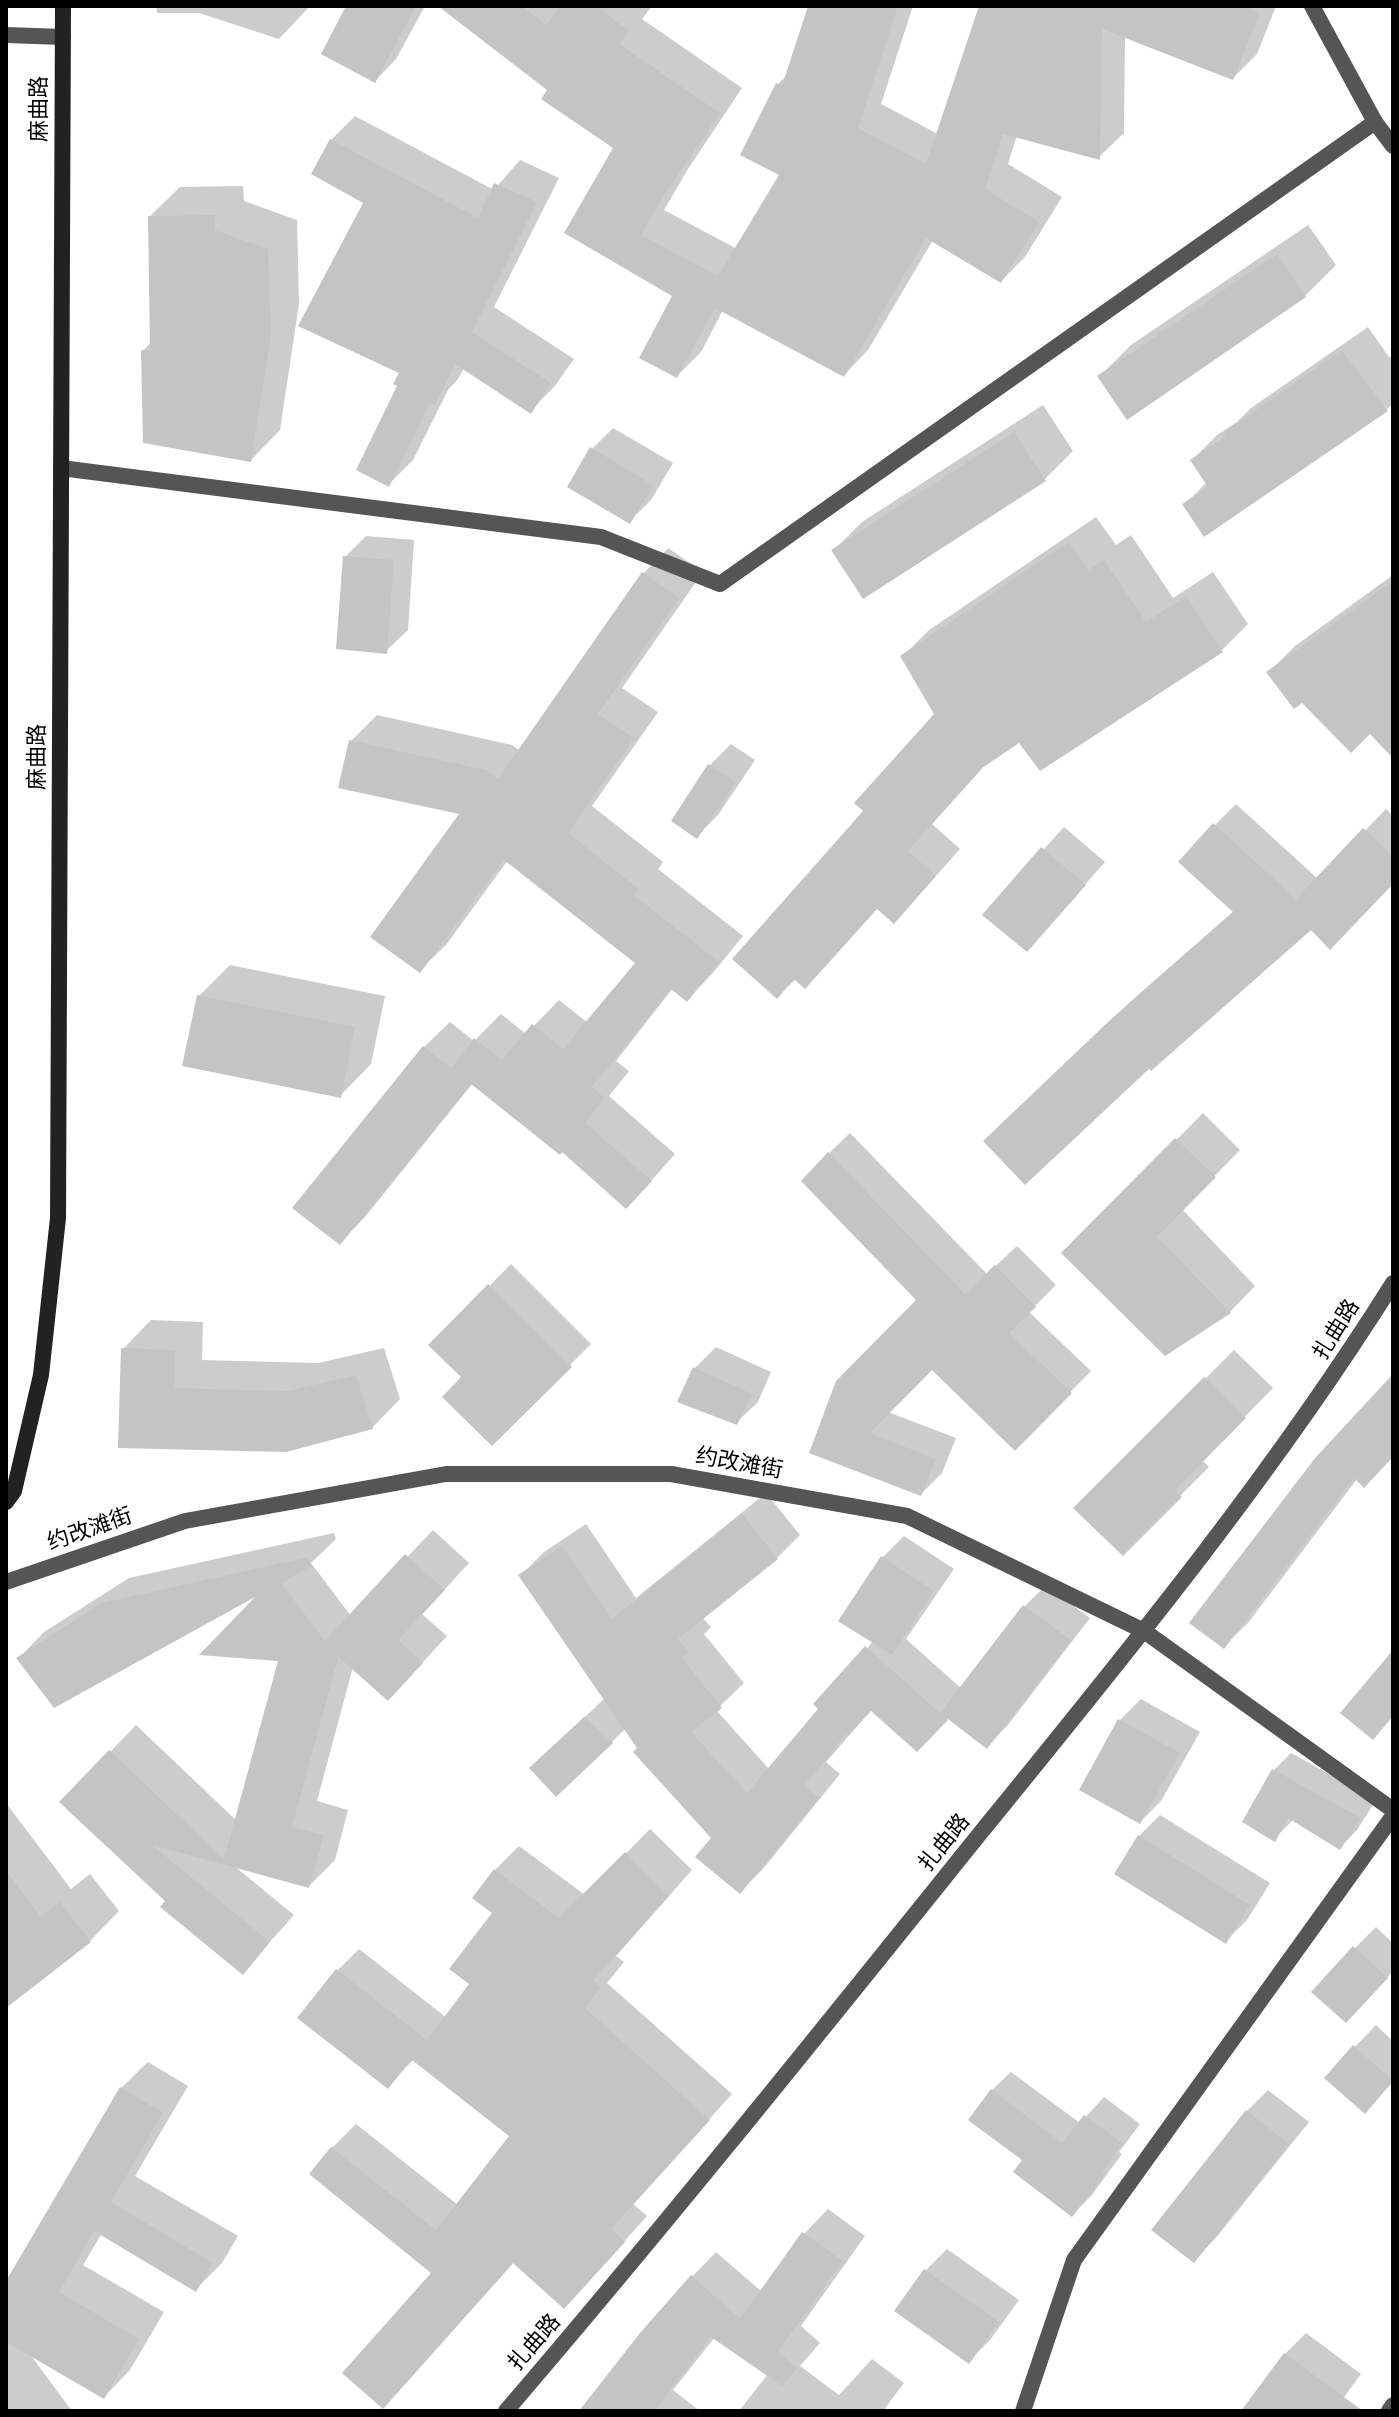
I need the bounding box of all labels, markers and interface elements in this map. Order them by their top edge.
street label: 麻曲路 [27,76,53,142]
street label: 麻曲路 [25,724,51,790]
street label: 扎曲路 [1308,1295,1366,1365]
street label: 约改滩街 [693,1443,785,1485]
street label: 约改滩街 [44,1503,136,1557]
street label: 扎曲路 [914,1809,976,1877]
street label: 扎曲路 [503,2309,567,2377]

